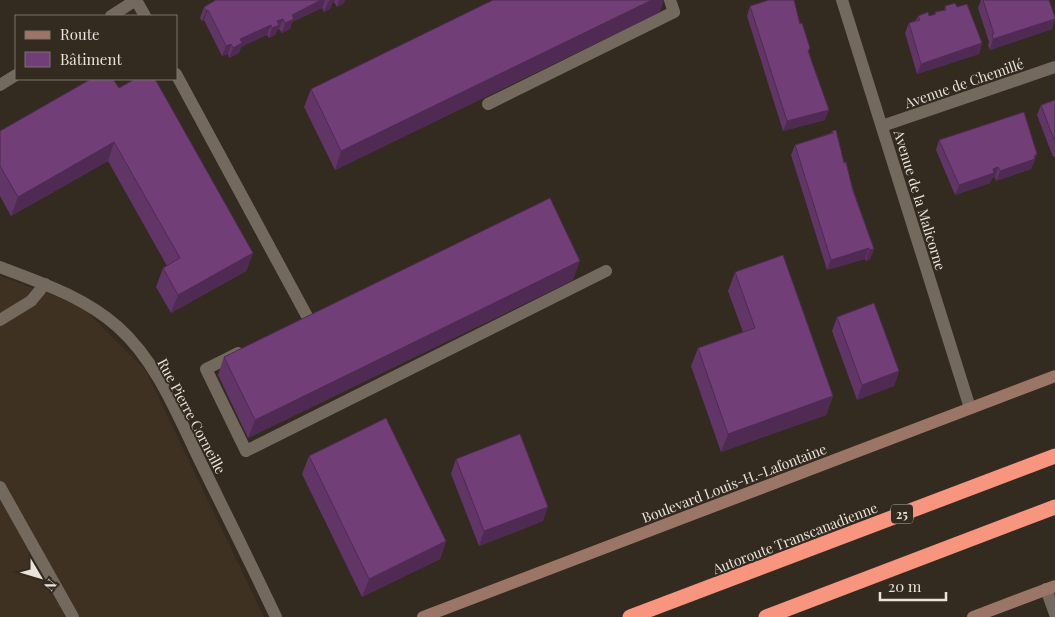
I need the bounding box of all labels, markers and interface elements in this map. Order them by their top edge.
legend [15,15,178,80]
text: Route [60,24,100,44]
text: Bâtiment [60,49,122,69]
street label: Avenue de Chemillé [901,54,1026,113]
street label: Avenue de la Malicorne [889,127,950,272]
street label: Rue Pierre Corneille [154,355,230,477]
street label: Boulevard Louis-H.-Lafontaine [639,439,829,527]
street label: Autoroute Transcanadienne [709,498,880,579]
road number: 25 [891,504,913,524]
north arrow [15,552,65,602]
scale bar [880,570,946,602]
text: N [40,575,61,595]
text: 20 m [888,576,922,596]

